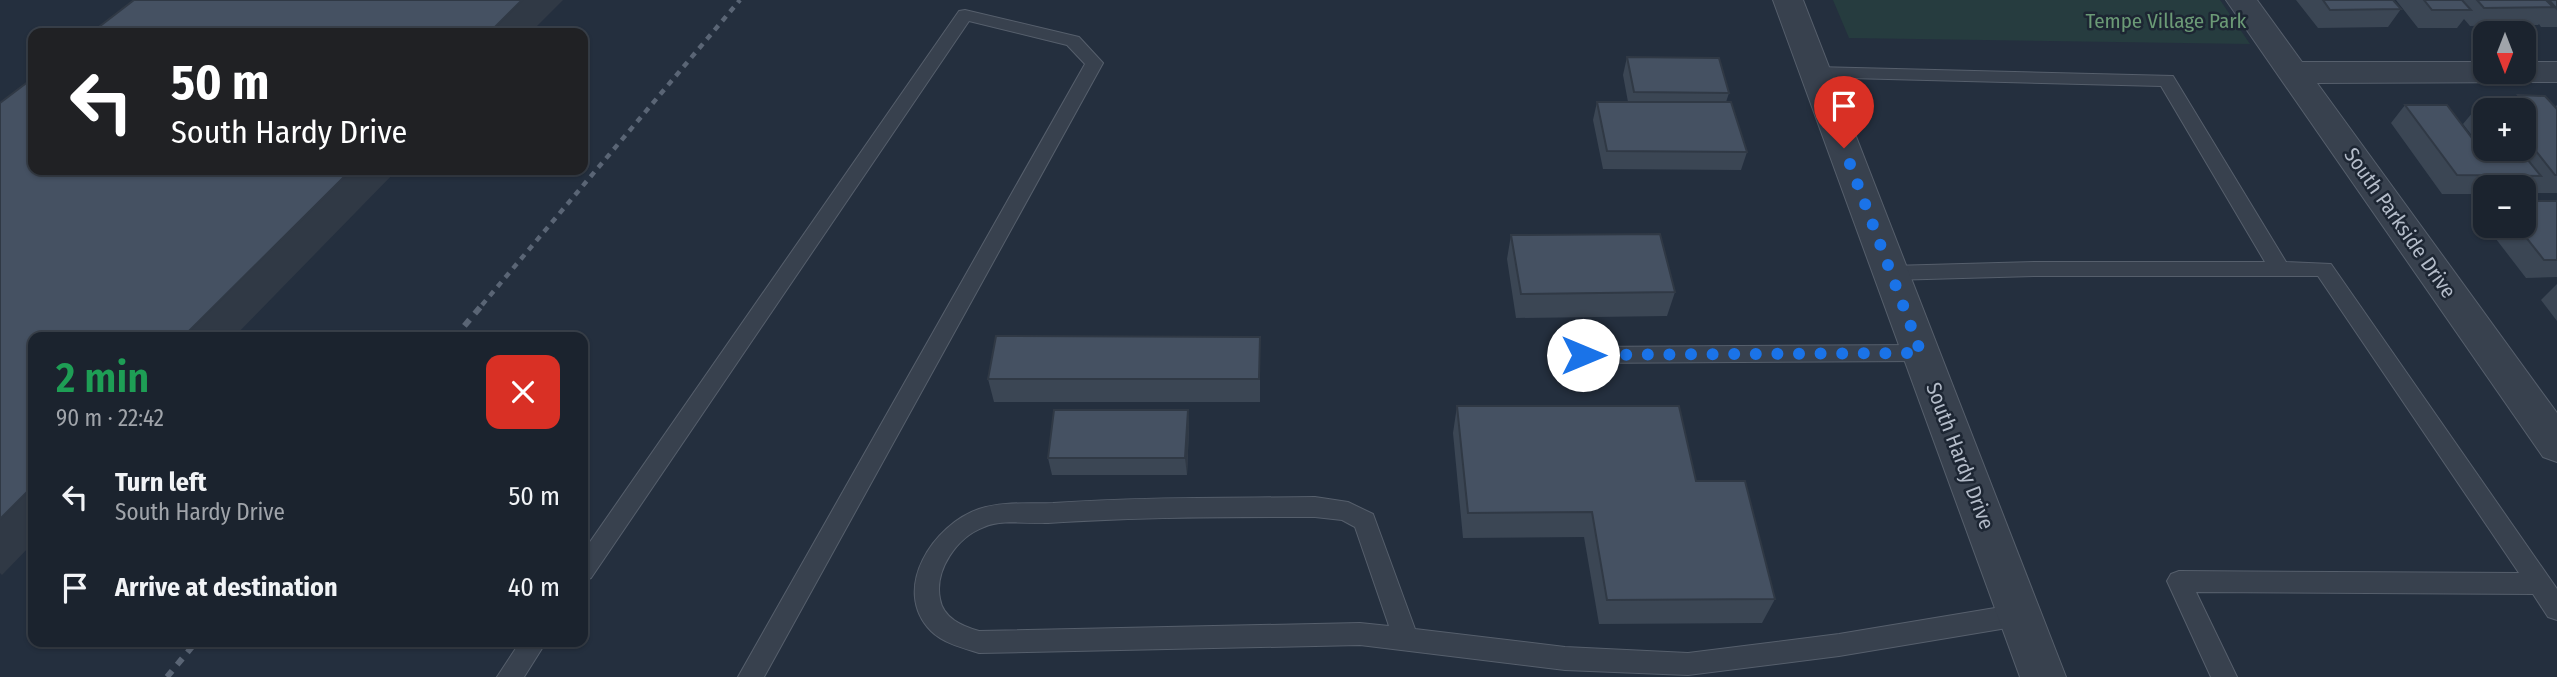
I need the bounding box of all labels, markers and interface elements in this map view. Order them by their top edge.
park label: Tempe Village Park [2086,8,2247,34]
north arrow [2473,21,2536,84]
map controls [2473,21,2536,238]
text: 50 m [171,53,269,112]
icon: left [56,56,147,147]
pin [1814,76,1874,148]
icon: arrive [1825,87,1863,125]
button: + [2473,98,2536,161]
text: South Hardy Drive [171,113,407,151]
street label: South Parkside Drive [2338,143,2462,303]
button: − [2473,175,2536,238]
position arrow [1546,318,1620,392]
text: 2 min [56,353,149,403]
button: close [486,355,560,429]
street label: South Hardy Drive [1920,379,2000,533]
text: 90 m · 22:42 [56,404,164,432]
text: Turn left [115,467,207,498]
icon: left [56,478,94,516]
text: 50 m [508,481,560,512]
text: South Hardy Drive [115,498,285,526]
icon: arrive [56,569,94,607]
text: Arrive at destination [115,572,338,603]
text: 40 m [508,572,560,603]

